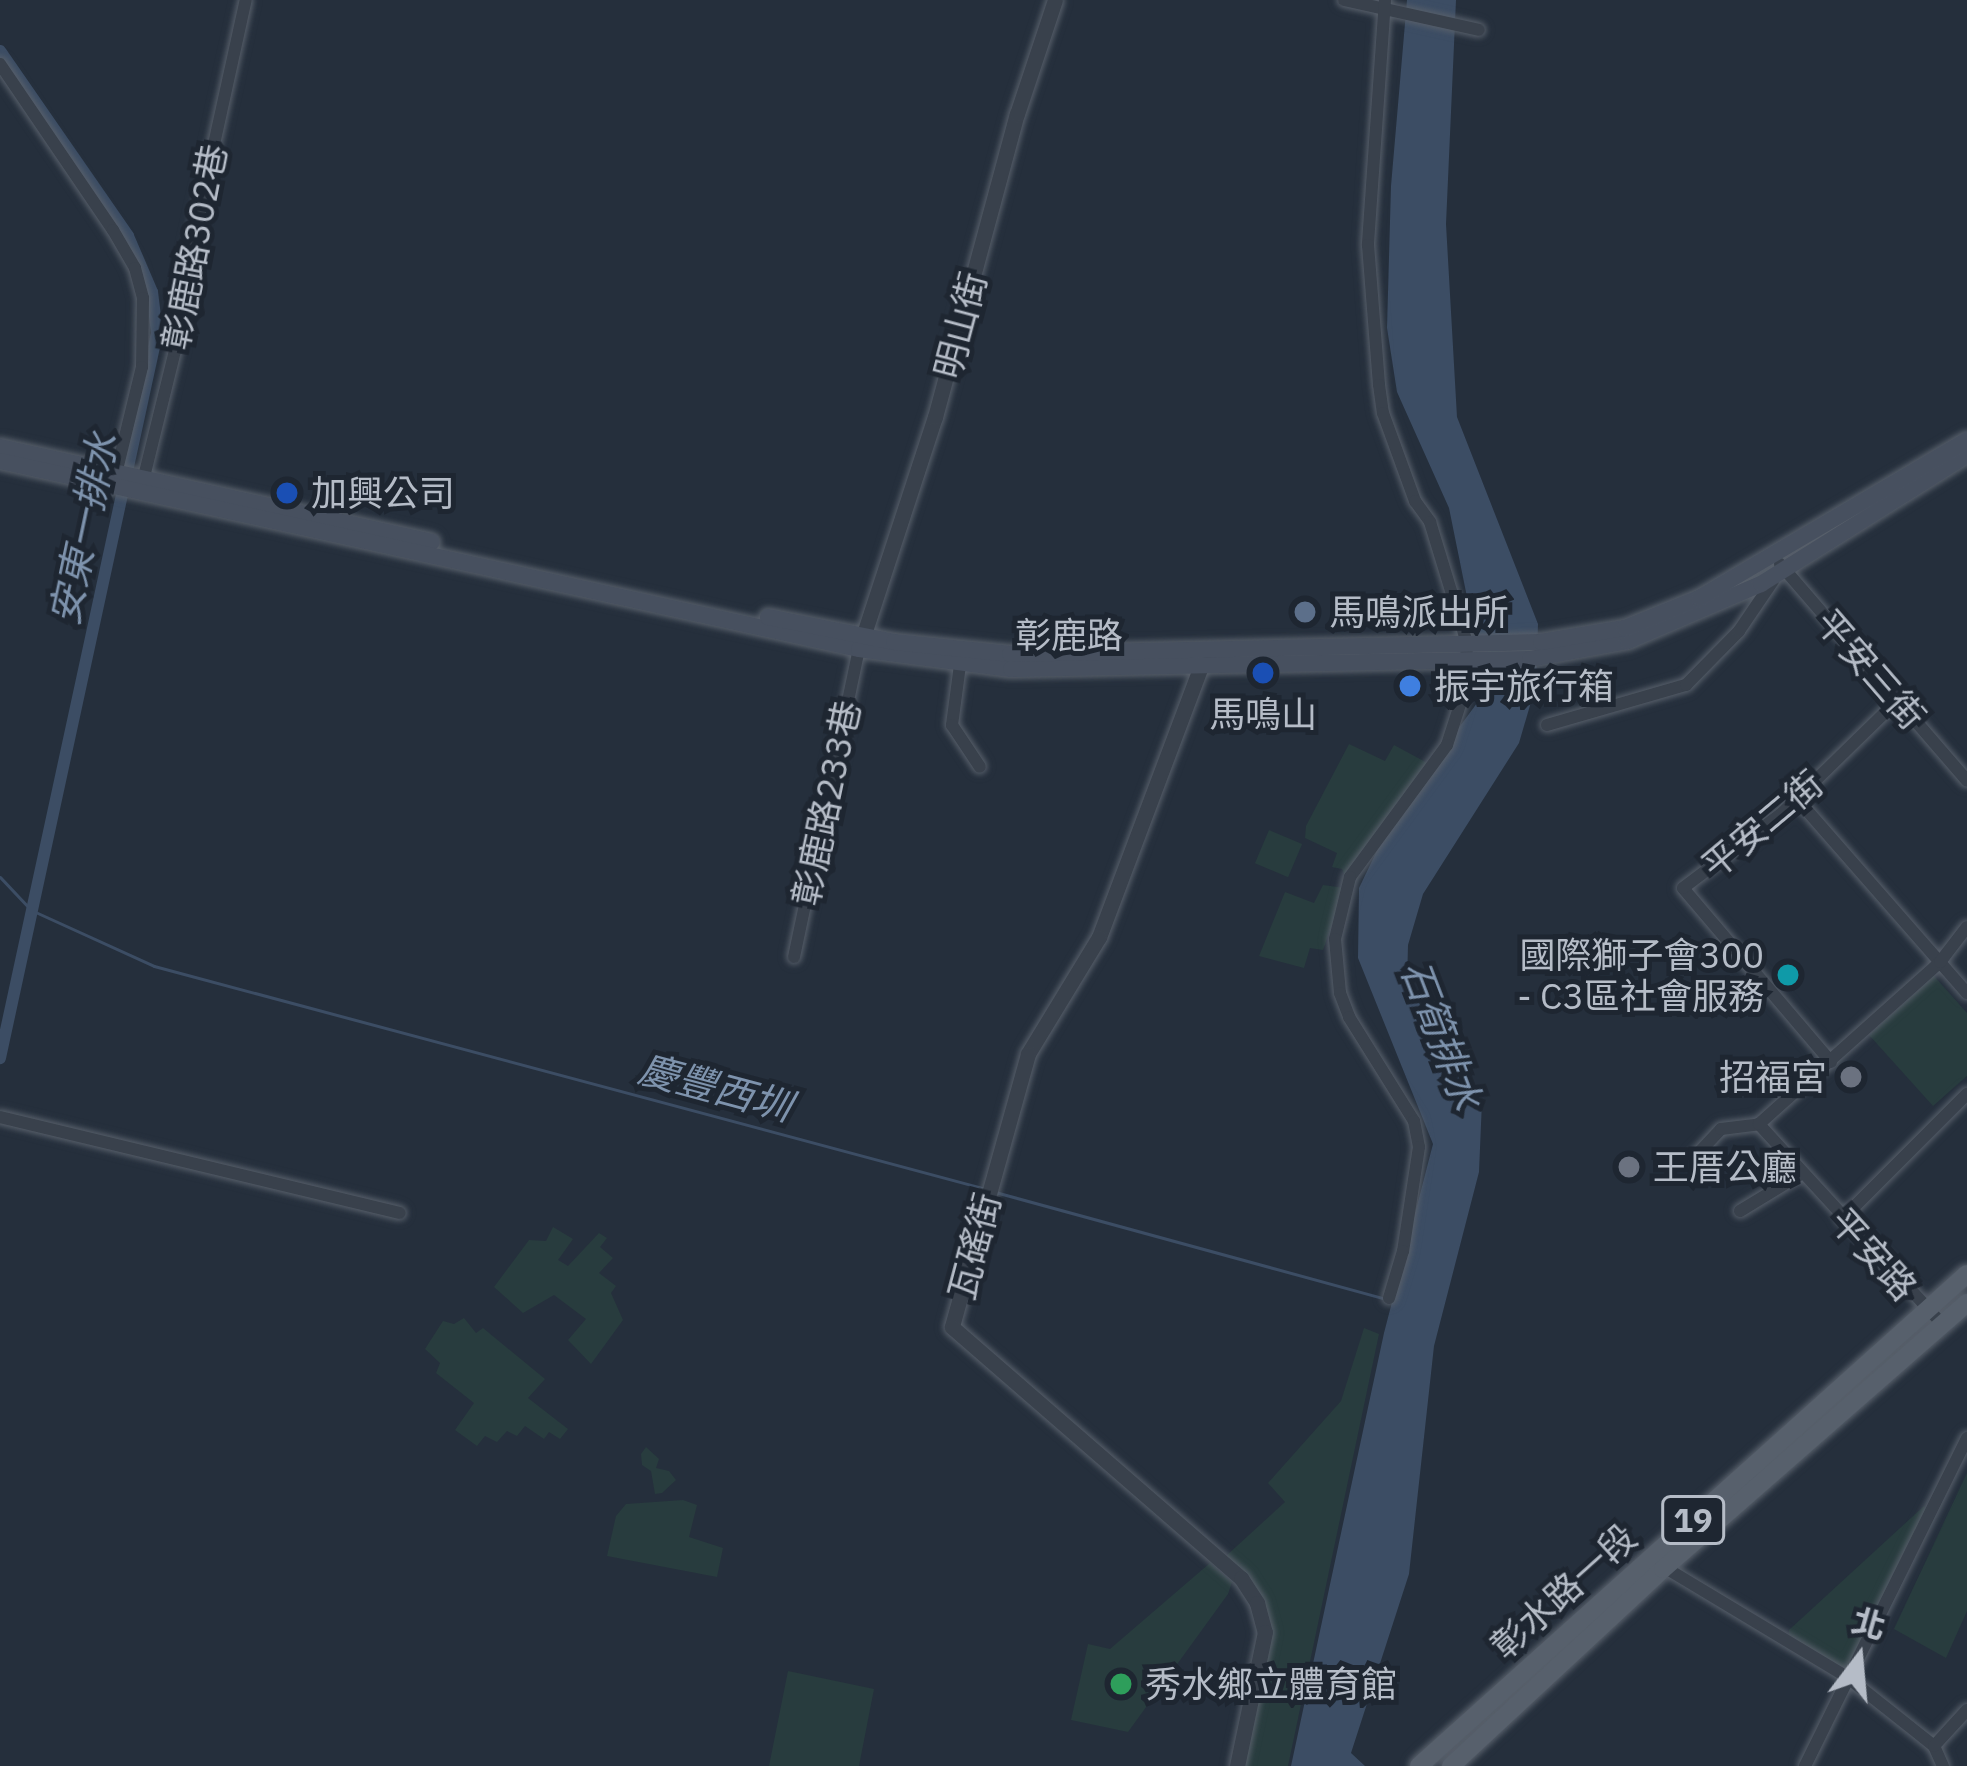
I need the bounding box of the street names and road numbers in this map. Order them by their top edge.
street label: 彰鹿路302巷 [153,140,235,354]
street label: 明山街 [925,267,995,383]
street label: 平安三街 [1807,600,1935,738]
street label: 彰鹿路 [1015,613,1123,657]
street label: 彰鹿路233巷 [783,696,869,910]
street label: 平安二街 [1693,761,1831,887]
street label: 瓦磘街 [939,1188,1009,1304]
street label: 平安路 [1822,1199,1926,1309]
road number: 19 [1660,1493,1726,1547]
street label: 彰水路一段 [1482,1515,1644,1667]

